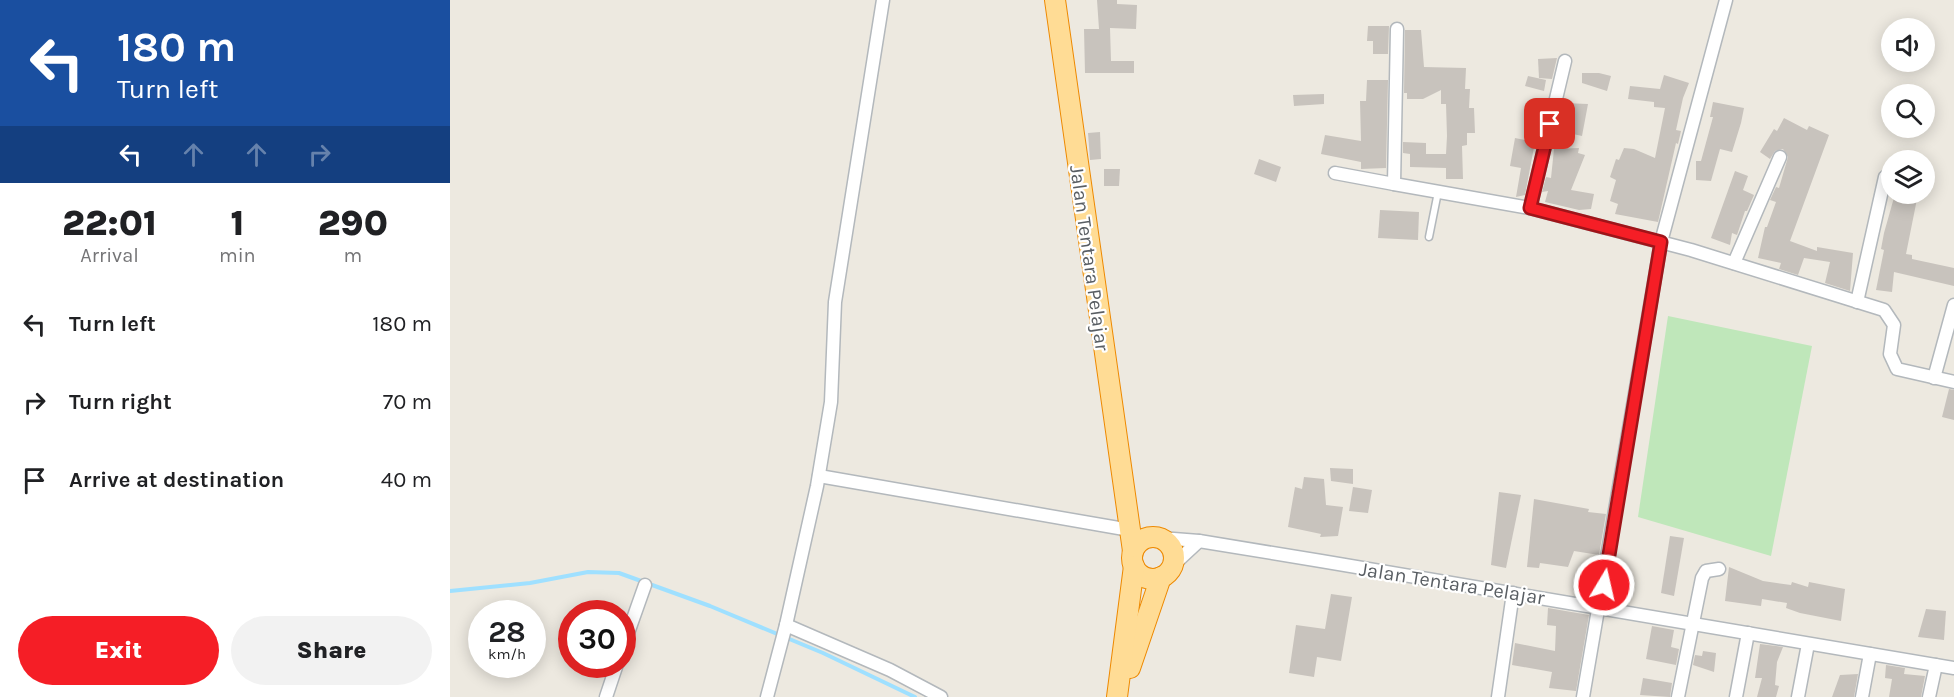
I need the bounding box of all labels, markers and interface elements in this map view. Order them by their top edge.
map controls [1881,18,1935,204]
button: sound [1881,18,1935,72]
text: 180 m [117,22,236,72]
icon: left [18,24,96,102]
text: Turn left [117,73,218,105]
button: search [1881,84,1935,138]
pin [1524,98,1575,149]
icon: arrive [1533,107,1566,140]
icon: left [114,138,147,171]
icon: ahead [177,138,210,171]
icon: ahead [240,138,273,171]
icon: right [303,138,336,171]
button: layers [1881,150,1935,204]
street label: Jalan Tentara Pelajar [1065,164,1114,353]
text: 22:01 [62,202,157,244]
text: 1 [230,202,244,244]
text: 290 [318,202,388,244]
text: Arrival [80,244,139,267]
text: min [219,244,256,267]
text: m [343,244,362,267]
icon: left [18,308,51,341]
text: Turn left [69,311,156,337]
text: 180 m [372,311,432,337]
icon: right [18,386,51,419]
text: Turn right [69,389,172,415]
text: 70 m [383,389,432,415]
icon: arrive [18,464,51,497]
text: Arrive at destination [69,467,284,493]
text: 40 m [381,467,432,493]
position arrow [1572,553,1636,617]
street label: Jalan Tentara Pelajar [1358,557,1547,610]
speed limit sign: 30 [558,600,636,678]
text: 28 [488,614,526,650]
button: Exit [18,616,219,685]
button: Share [231,616,432,685]
text: km/h [488,645,526,663]

